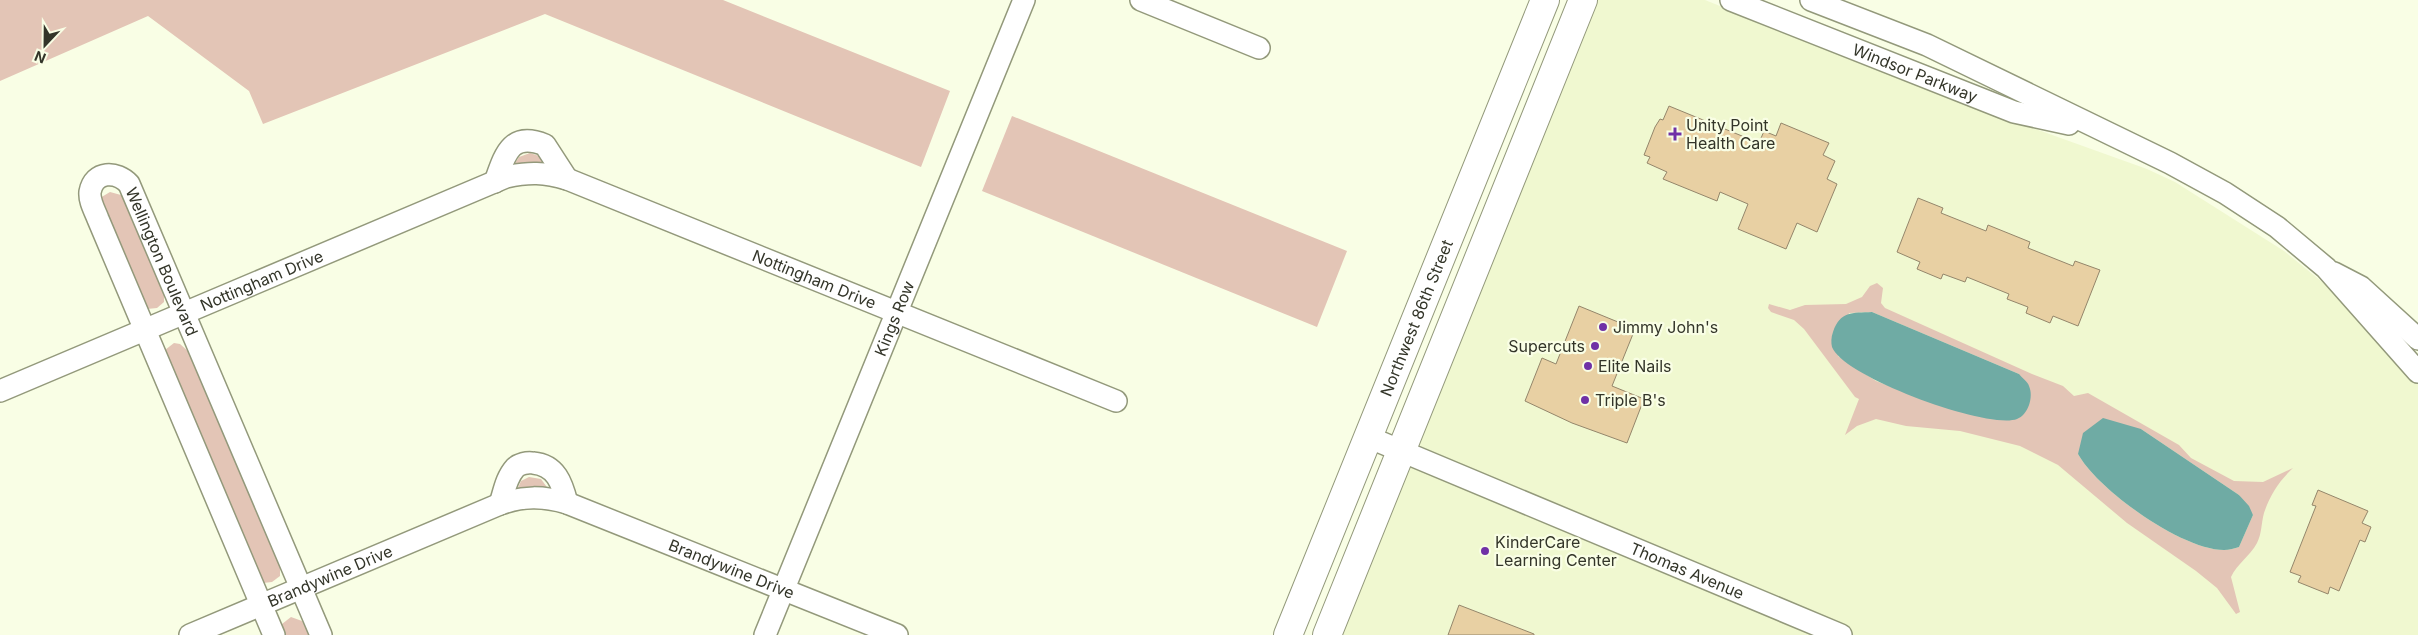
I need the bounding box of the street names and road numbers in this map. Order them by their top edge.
street label: Windsor Parkway [1850,39,1980,107]
street label: Wellington Boulevard [122,184,202,339]
street label: Northwest 86th Street [1376,237,1457,399]
street label: Nottingham Drive [750,245,879,313]
street label: Nottingham Drive [197,246,326,315]
street label: Kings Row [870,278,918,359]
street label: Brandywine Drive [666,535,797,603]
street label: Thomas Avenue [1627,538,1747,603]
street label: Brandywine Drive [265,541,396,611]

